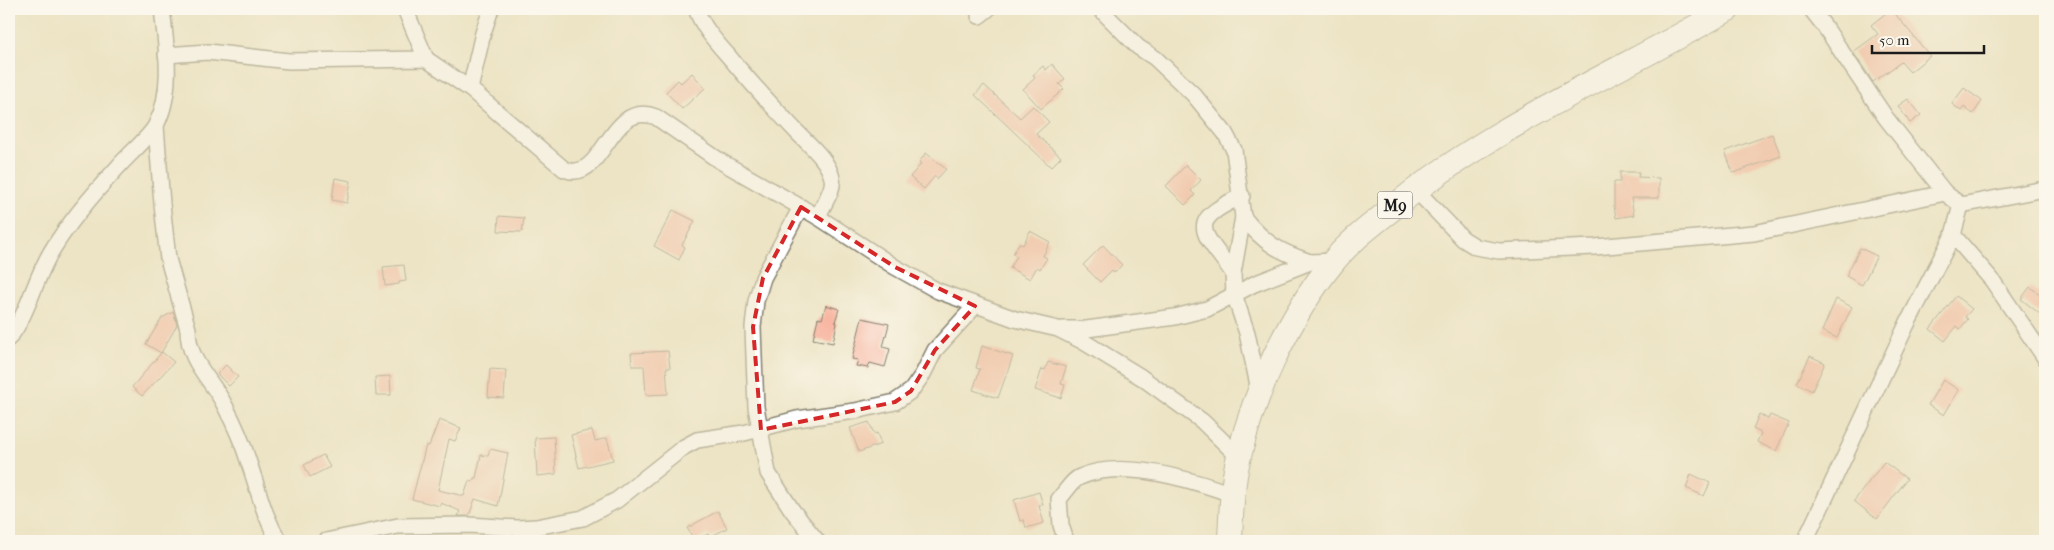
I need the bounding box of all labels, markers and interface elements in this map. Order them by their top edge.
scale bar [1872,22,1984,54]
text: 50 m [1879,31,1910,49]
road number: M9 [1378,192,1412,218]

